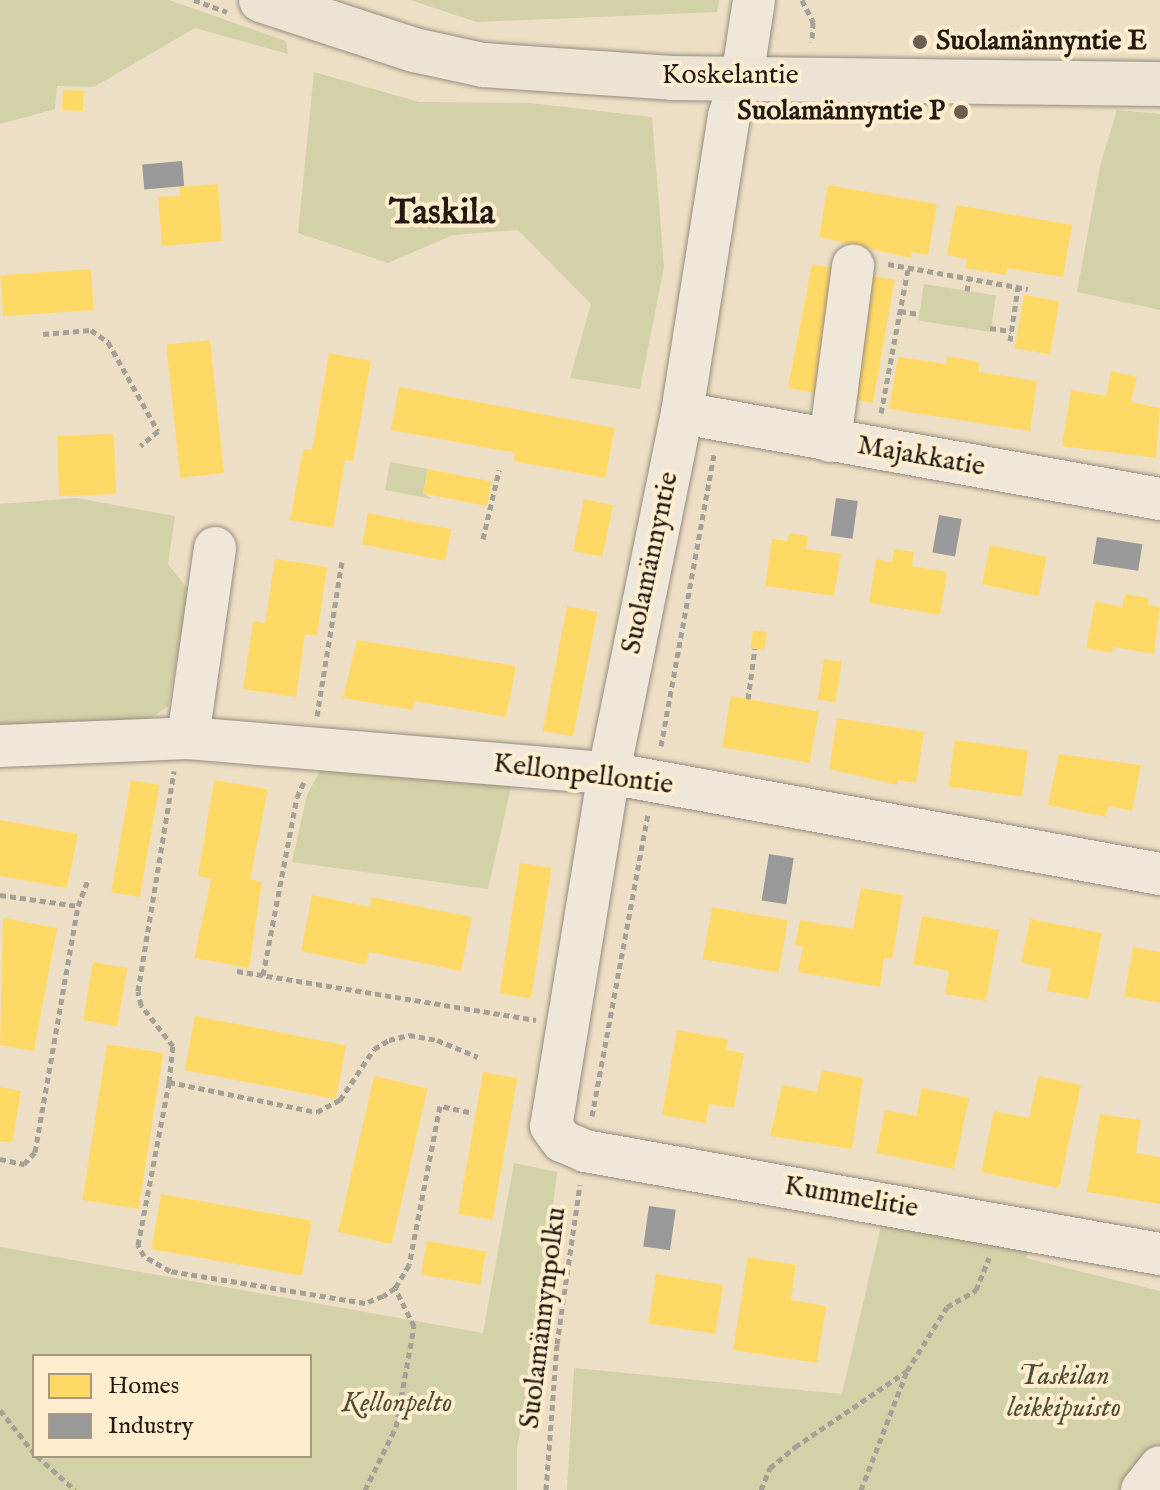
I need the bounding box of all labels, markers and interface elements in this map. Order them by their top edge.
place label: Suolamännyntie E [936,25,1147,59]
marker: Suolamännyntie E [911,33,929,51]
street label: Koskelantie [661,59,799,93]
place label: Suolamännyntie P [737,95,945,129]
marker: Suolamännyntie P [952,103,970,121]
district label: Taskila [389,192,495,236]
street label: Majakkatie [855,429,987,485]
street label: Suolamännyntie [615,469,687,657]
street label: Kellonpellontie [491,747,675,803]
street label: Kummelitie [781,1170,921,1226]
street label: Suolamännynpolku [514,1205,574,1431]
legend [32,1354,312,1458]
park label: Taskilan leikkipuisto [1007,1360,1121,1426]
text: Homes [108,1371,179,1402]
park label: Kellonpelto [342,1387,452,1421]
text: Industry [108,1411,194,1442]

